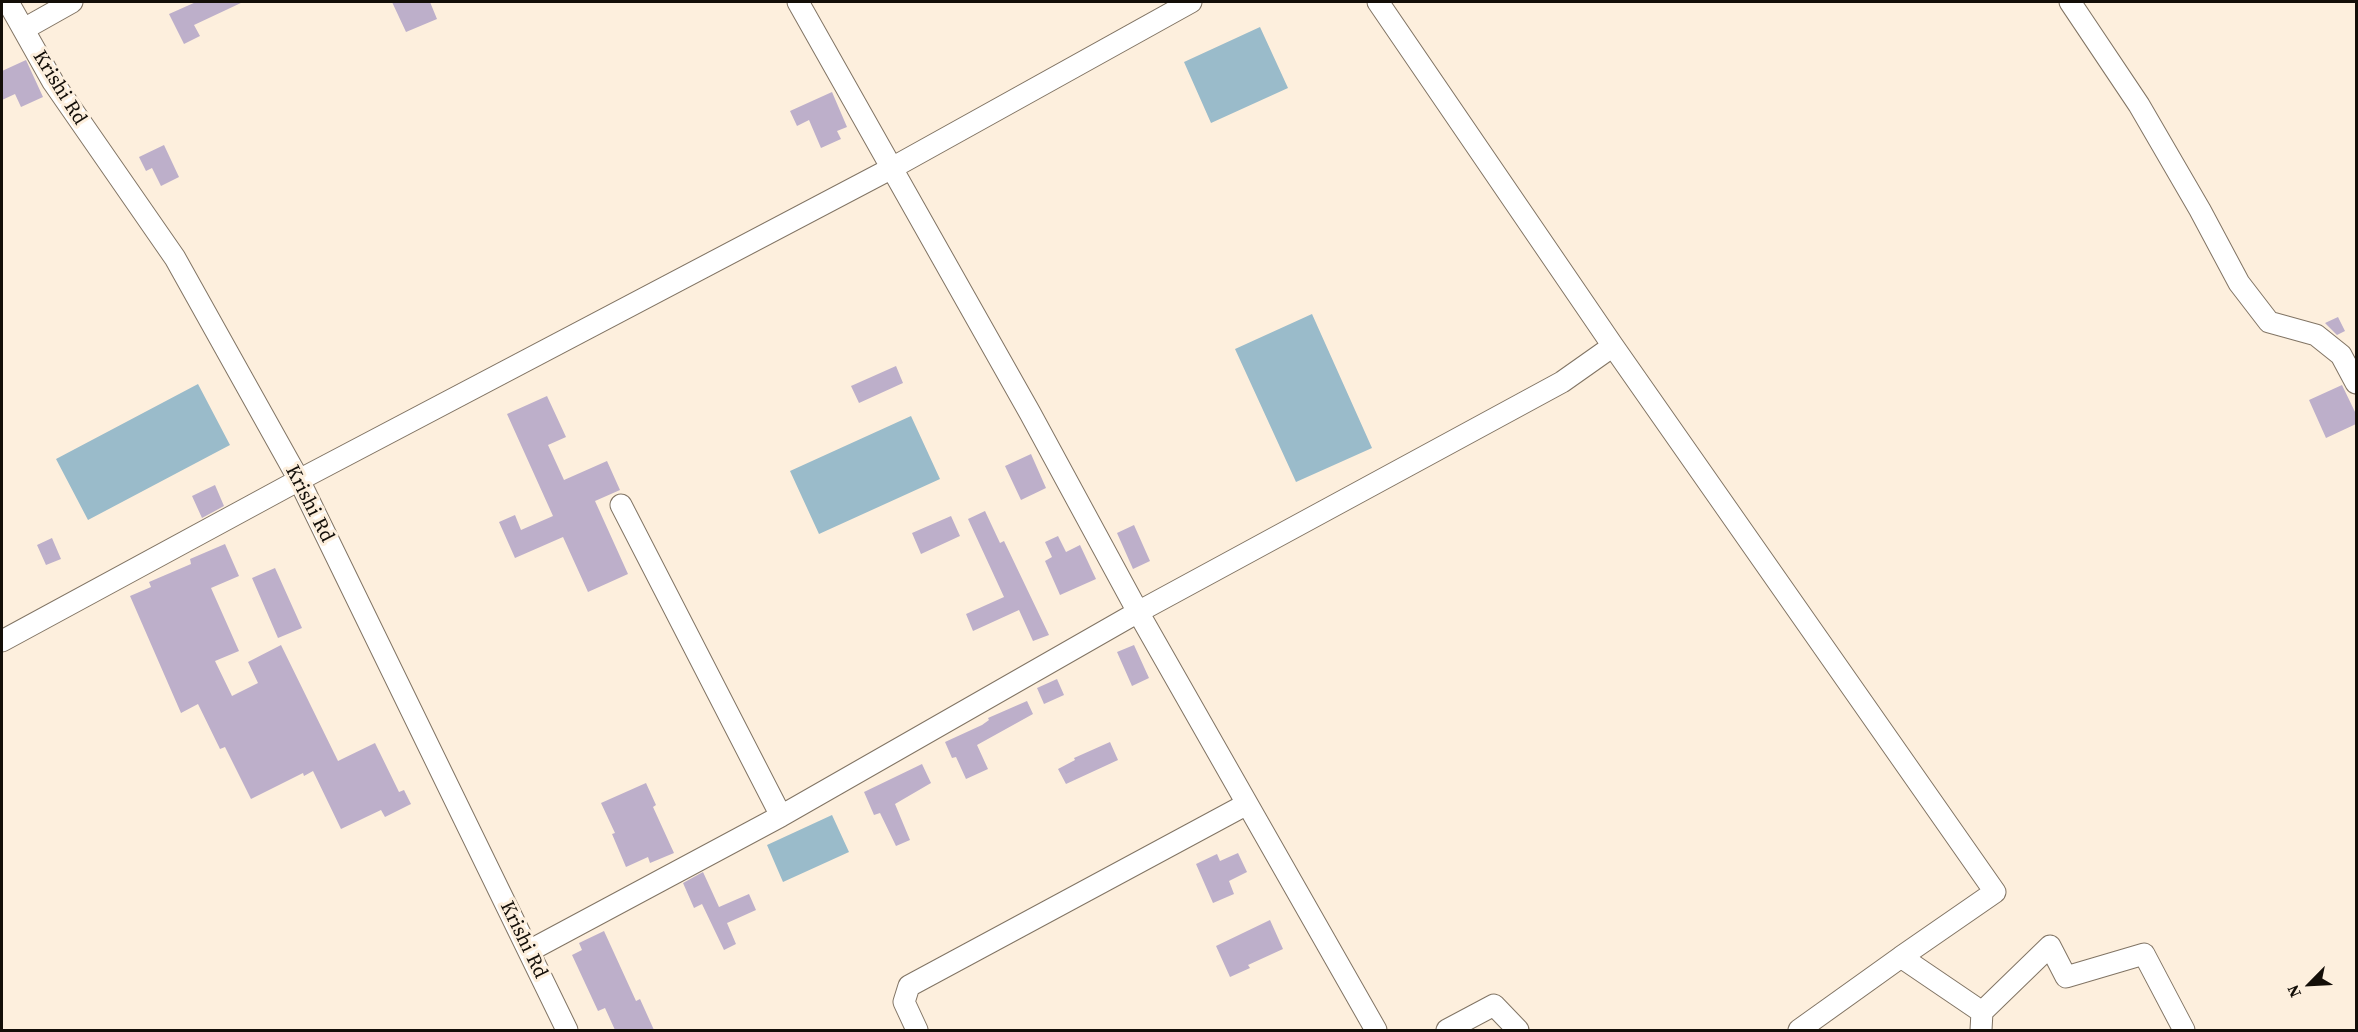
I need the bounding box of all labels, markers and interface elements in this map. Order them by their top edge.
street label: Krishi Rd [27,46,91,130]
street label: Krishi Rd [279,462,339,546]
street label: Krishi Rd [494,897,552,983]
north arrow [2280,954,2340,1014]
text: N [2281,982,2306,1001]

